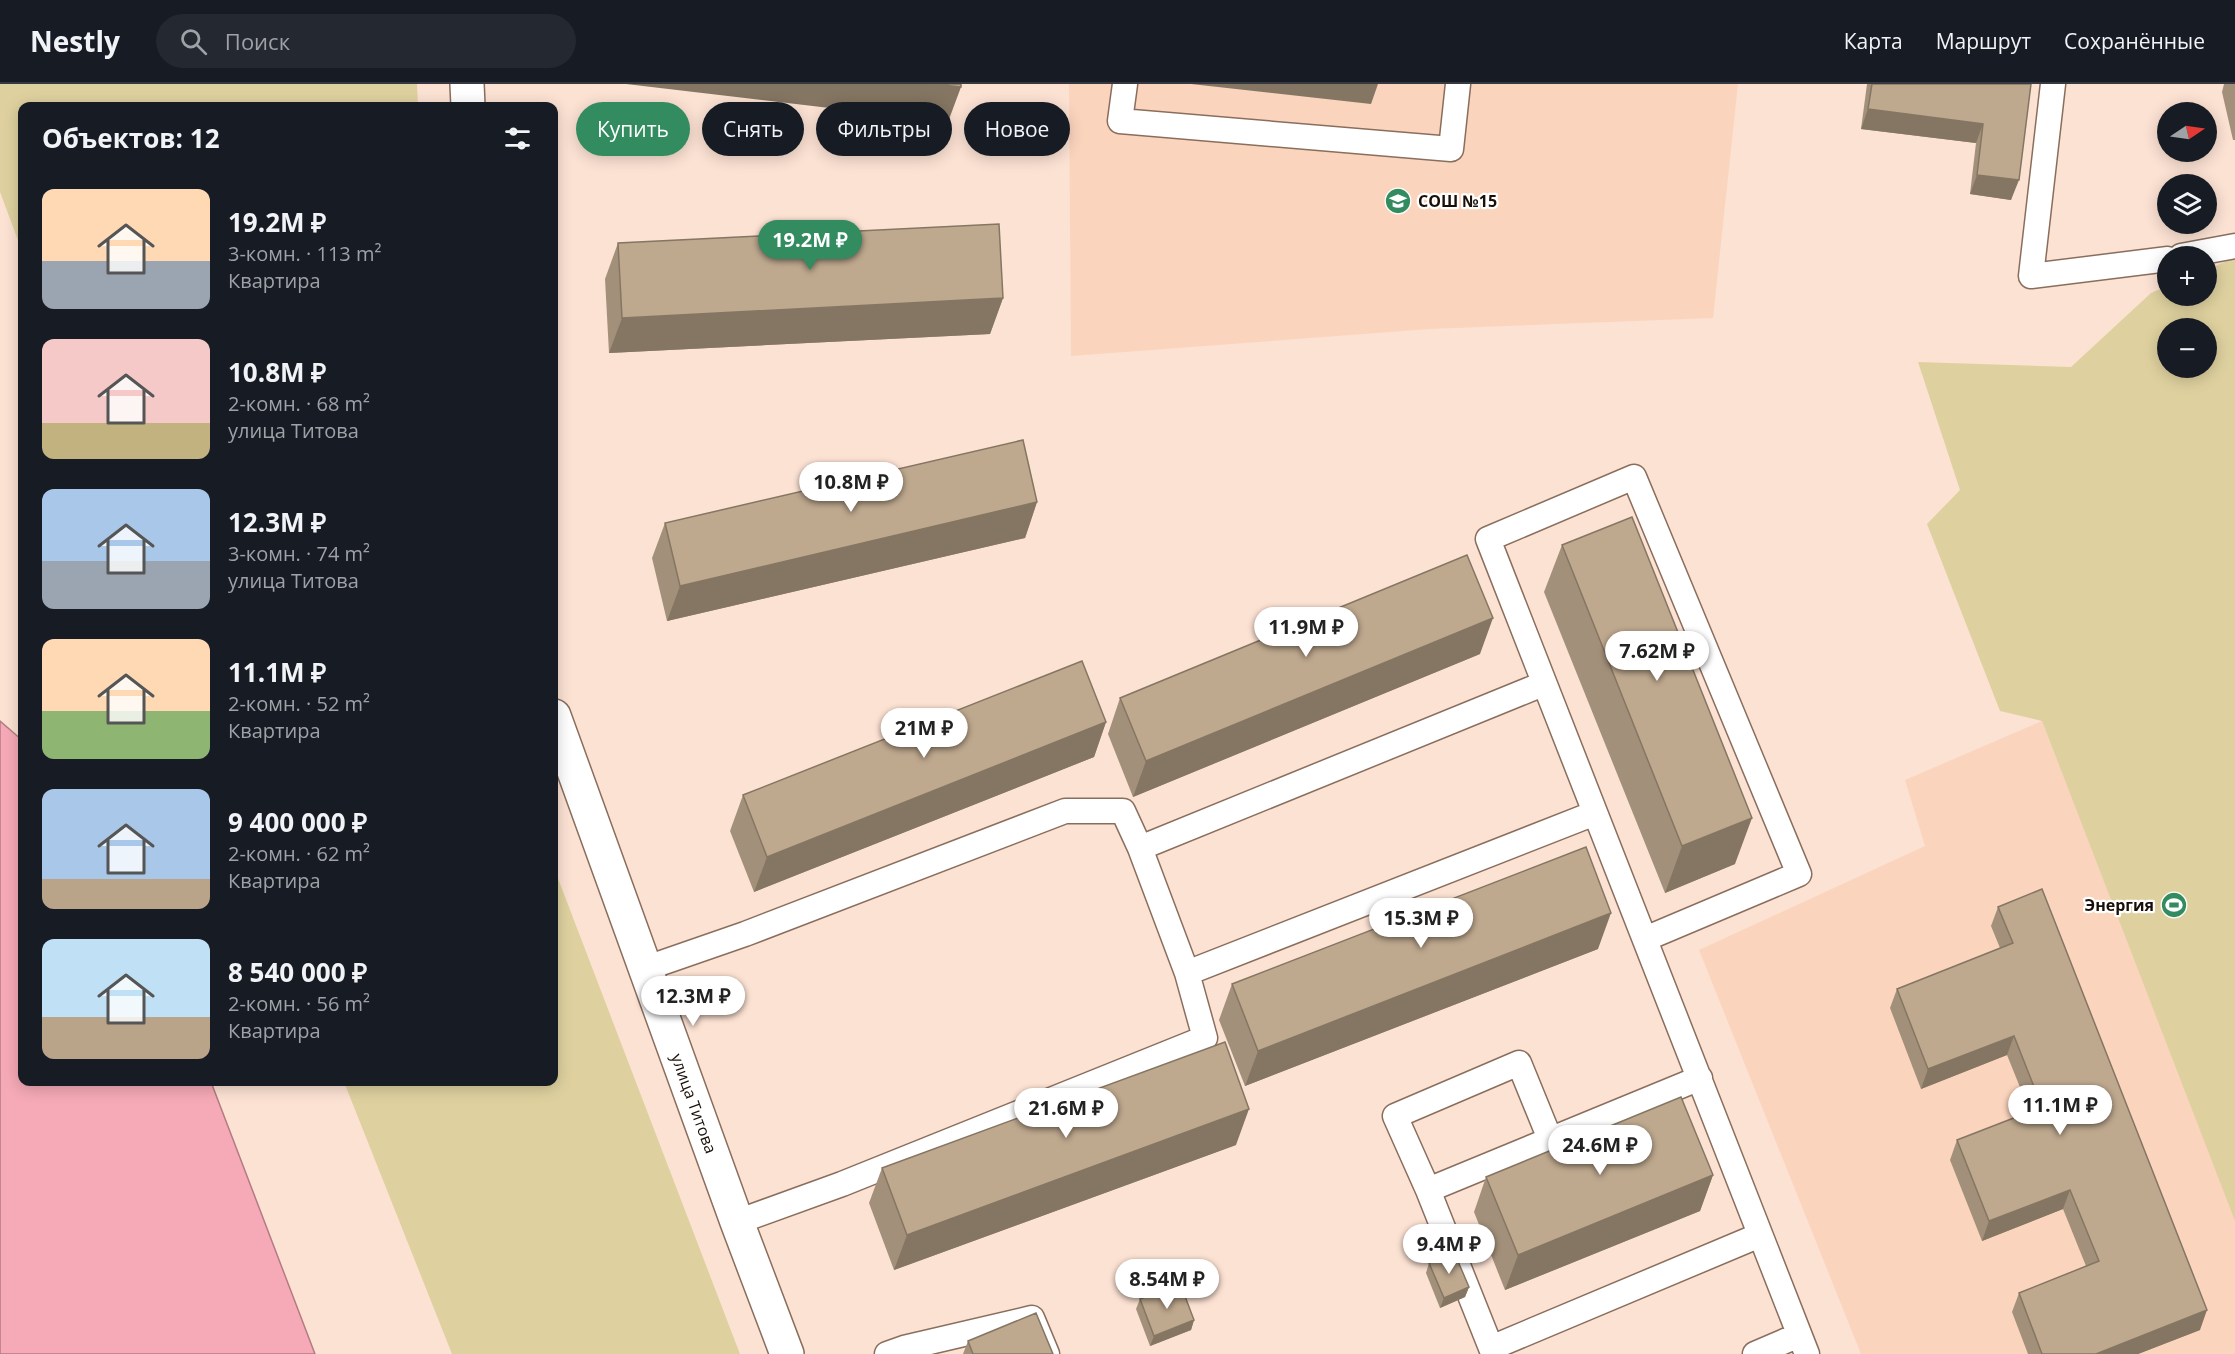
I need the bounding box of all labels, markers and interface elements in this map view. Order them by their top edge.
search box [156,14,576,68]
text: Nestly [30,22,120,60]
icon: search [177,25,210,58]
text: Поиск [225,26,290,56]
text: Карта [1844,27,1903,55]
text: Маршрут [1936,27,2031,55]
text: Сохранённые [2064,27,2205,55]
chip: Купить [576,102,690,156]
chip: Снять [702,102,804,156]
chip: Фильтры [816,102,952,156]
chip: Новое [964,102,1070,156]
north arrow [2157,102,2217,162]
map controls [2157,102,2217,378]
text: Объектов: 12 [42,120,220,156]
icon: filters [501,122,534,155]
button: layers [2157,174,2217,234]
school or university icon: СОШ №15 [1383,186,1413,216]
place label: СОШ №15 [1418,190,1497,212]
text: 19.2M ₽ [228,204,326,240]
icon: home [90,213,162,285]
pin: 19.2M ₽ [755,220,865,271]
text: 19.2M ₽ [772,226,848,253]
text: 3-комн. · 113 m² [228,240,381,267]
button: + [2157,246,2217,306]
text: Квартира [228,267,321,294]
button: − [2157,318,2217,378]
text: 10.8M ₽ [228,354,326,390]
icon: home [90,363,162,435]
text: 2-комн. · 68 m² [228,390,370,417]
text: улица Титова [228,417,359,444]
pin: 10.8M ₽ [796,462,906,513]
text: 10.8M ₽ [813,468,889,495]
text: 12.3M ₽ [228,504,326,540]
icon: home [90,513,162,585]
text: 3-комн. · 74 m² [228,540,370,567]
text: улица Титова [228,567,359,594]
pin: 11.9M ₽ [1251,607,1361,658]
text: 11.9M ₽ [1268,613,1344,640]
pin: 7.62M ₽ [1602,631,1712,682]
text: 7.62M ₽ [1619,637,1695,664]
text: 11.1M ₽ [228,654,326,690]
icon: home [90,663,162,735]
text: 2-комн. · 52 m² [228,690,370,717]
pin: 21M ₽ [882,708,966,759]
text: 21M ₽ [895,714,953,741]
text: Квартира [228,717,321,744]
text: 9 400 000 ₽ [228,804,367,840]
icon: home [90,813,162,885]
text: 2-комн. · 62 m² [228,840,370,867]
text: Квартира [228,867,321,894]
sports icon: Энергия [2159,890,2189,920]
place label: Энергия [2085,894,2154,916]
pin: 15.3M ₽ [1366,898,1476,949]
text: 15.3M ₽ [1383,904,1459,931]
text: 8 540 000 ₽ [228,954,367,990]
icon: home [90,963,162,1035]
pin: 12.3M ₽ [638,976,748,1027]
text: 12.3M ₽ [655,982,731,1009]
text: 2-комн. · 56 m² [228,990,370,1017]
text: Квартира [228,1017,321,1044]
street label: улица Титова [666,1051,722,1156]
pin: 11.1M ₽ [2005,1085,2115,1136]
pin: 21.6M ₽ [1011,1088,1121,1139]
text: 11.1M ₽ [2022,1091,2098,1118]
text: 21.6M ₽ [1028,1094,1104,1121]
pin: 24.6M ₽ [1545,1125,1655,1176]
text: 24.6M ₽ [1562,1131,1638,1158]
pin: 9.4M ₽ [1400,1224,1498,1275]
text: 9.4M ₽ [1417,1230,1481,1257]
pin: 8.54M ₽ [1112,1259,1222,1310]
text: 8.54M ₽ [1129,1265,1205,1292]

